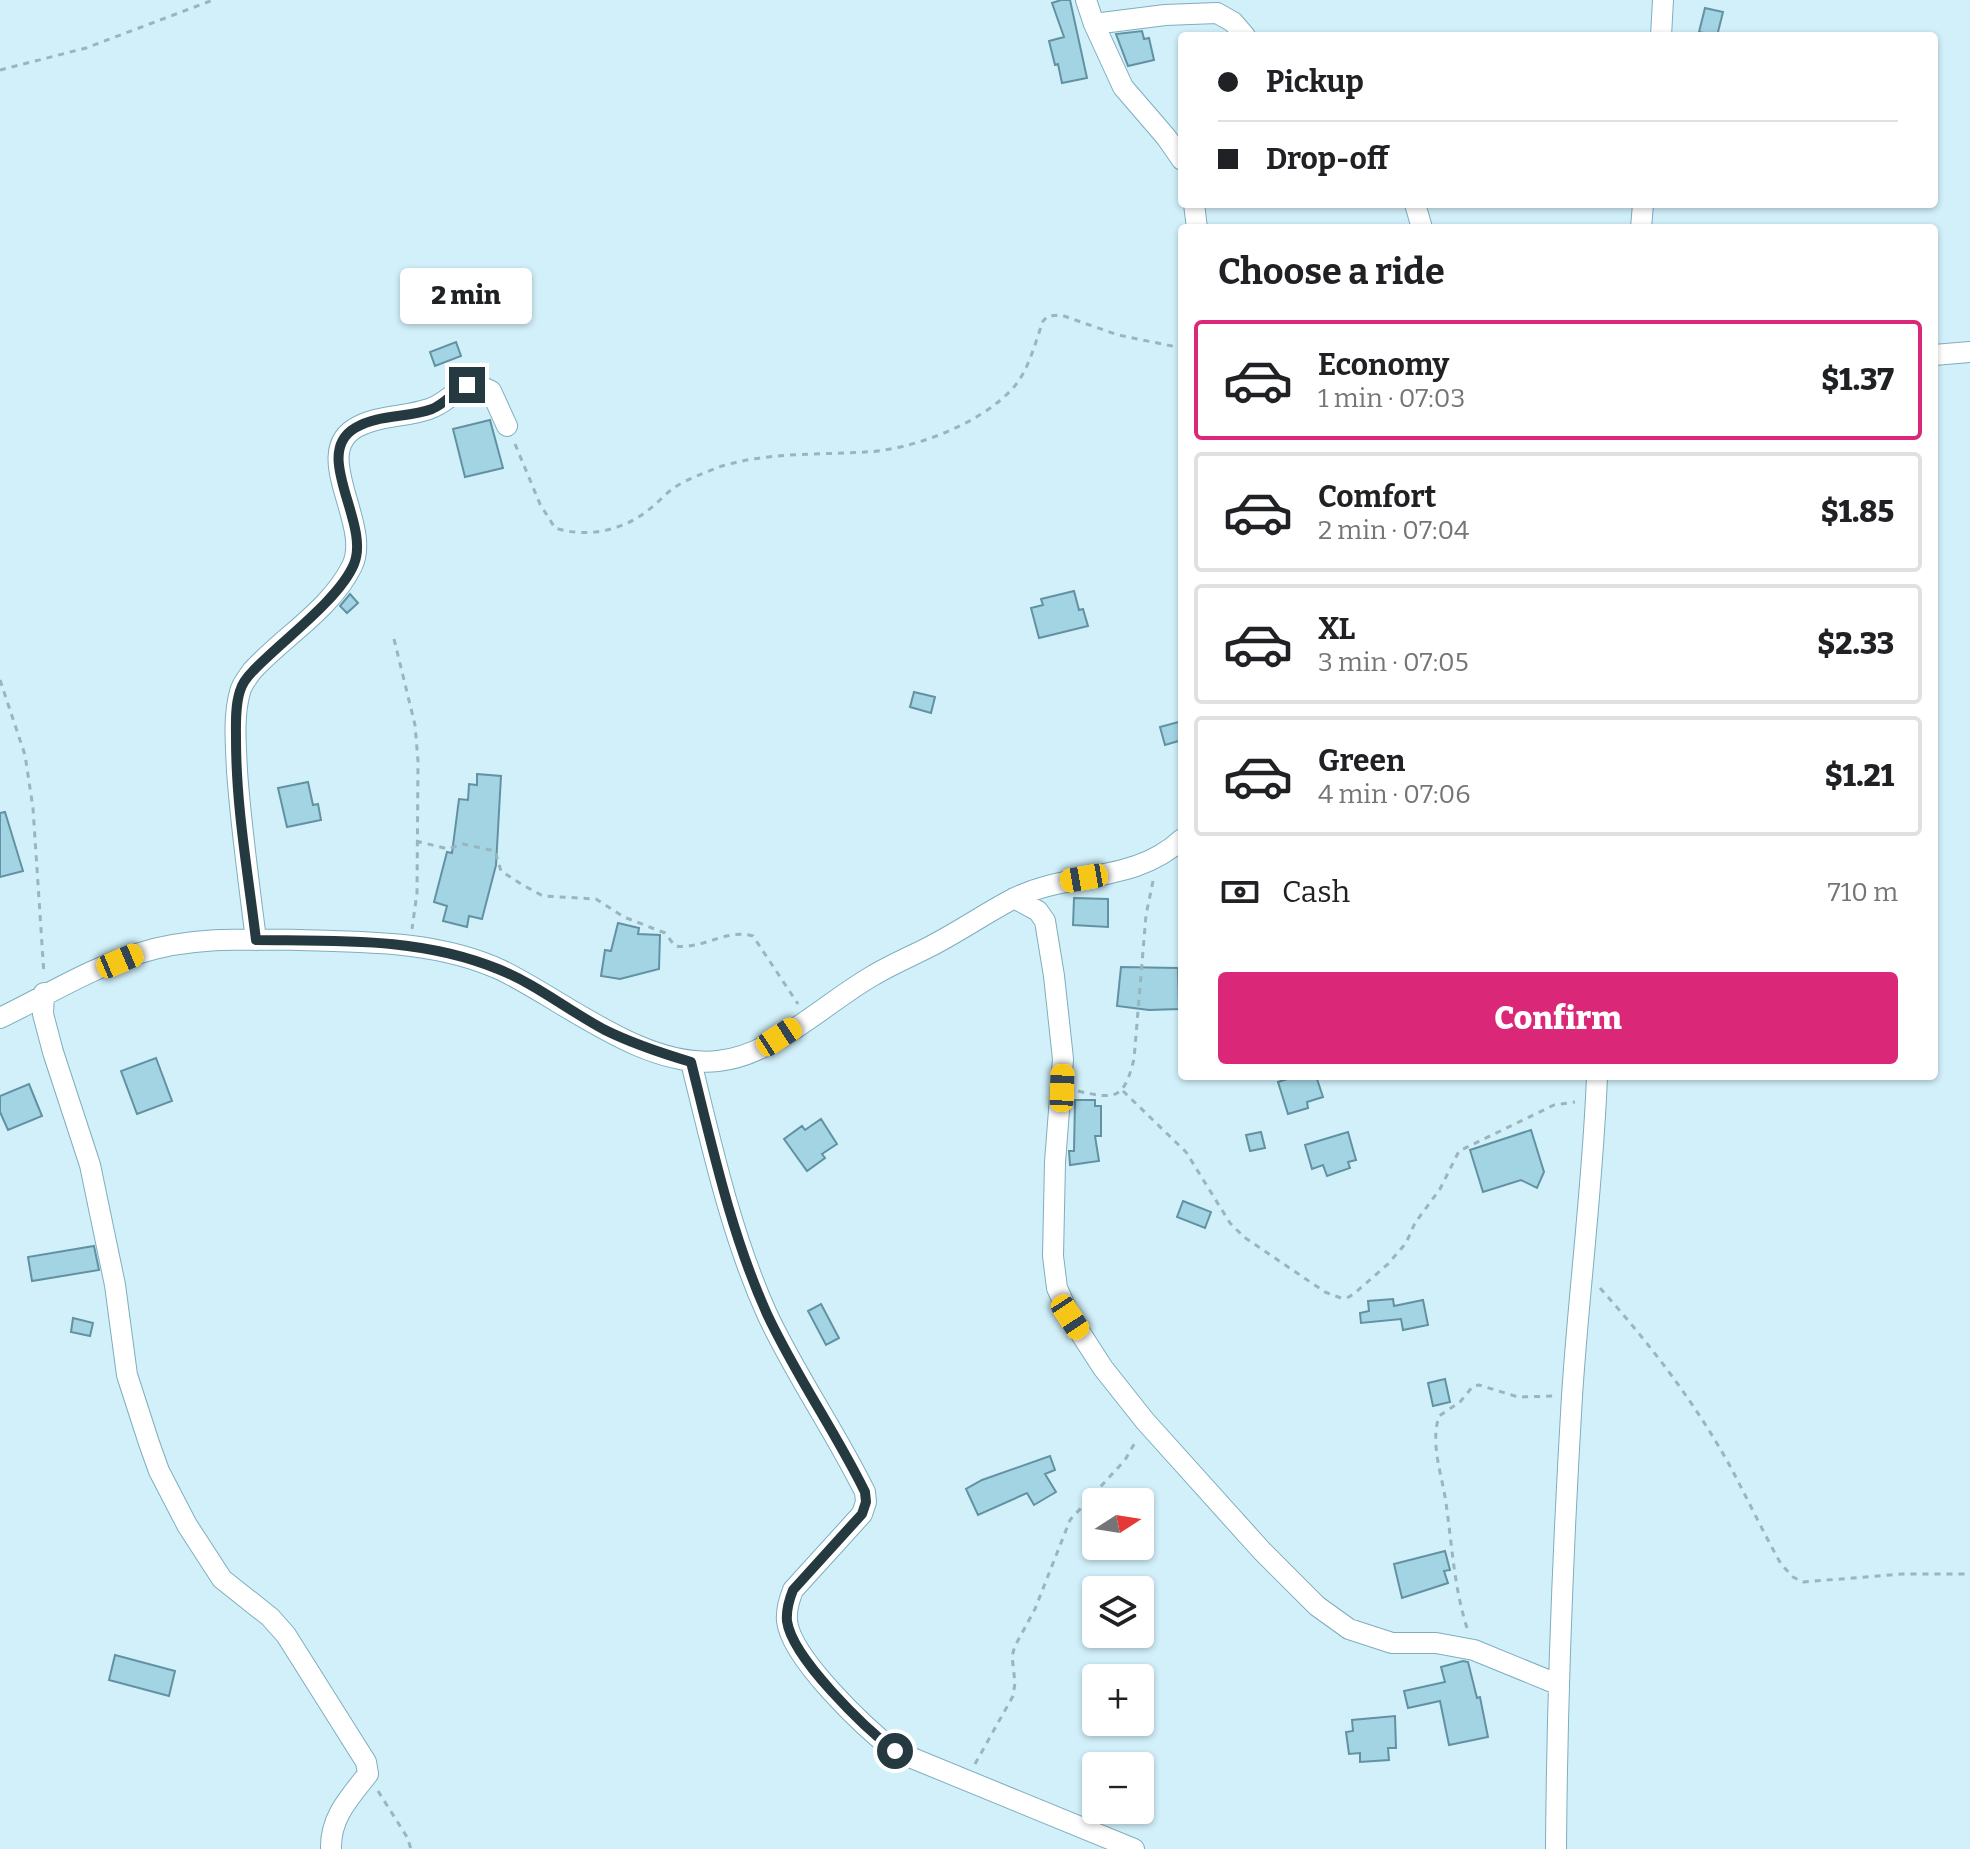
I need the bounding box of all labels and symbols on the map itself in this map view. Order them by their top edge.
callout: 2 min [401,269,533,325]
route end [449,367,485,403]
car [1058,862,1110,894]
car [93,941,147,981]
car [752,1014,806,1060]
car [1049,1064,1075,1112]
car [1047,1290,1093,1344]
north arrow [1082,1488,1154,1560]
route start [877,1733,913,1769]

